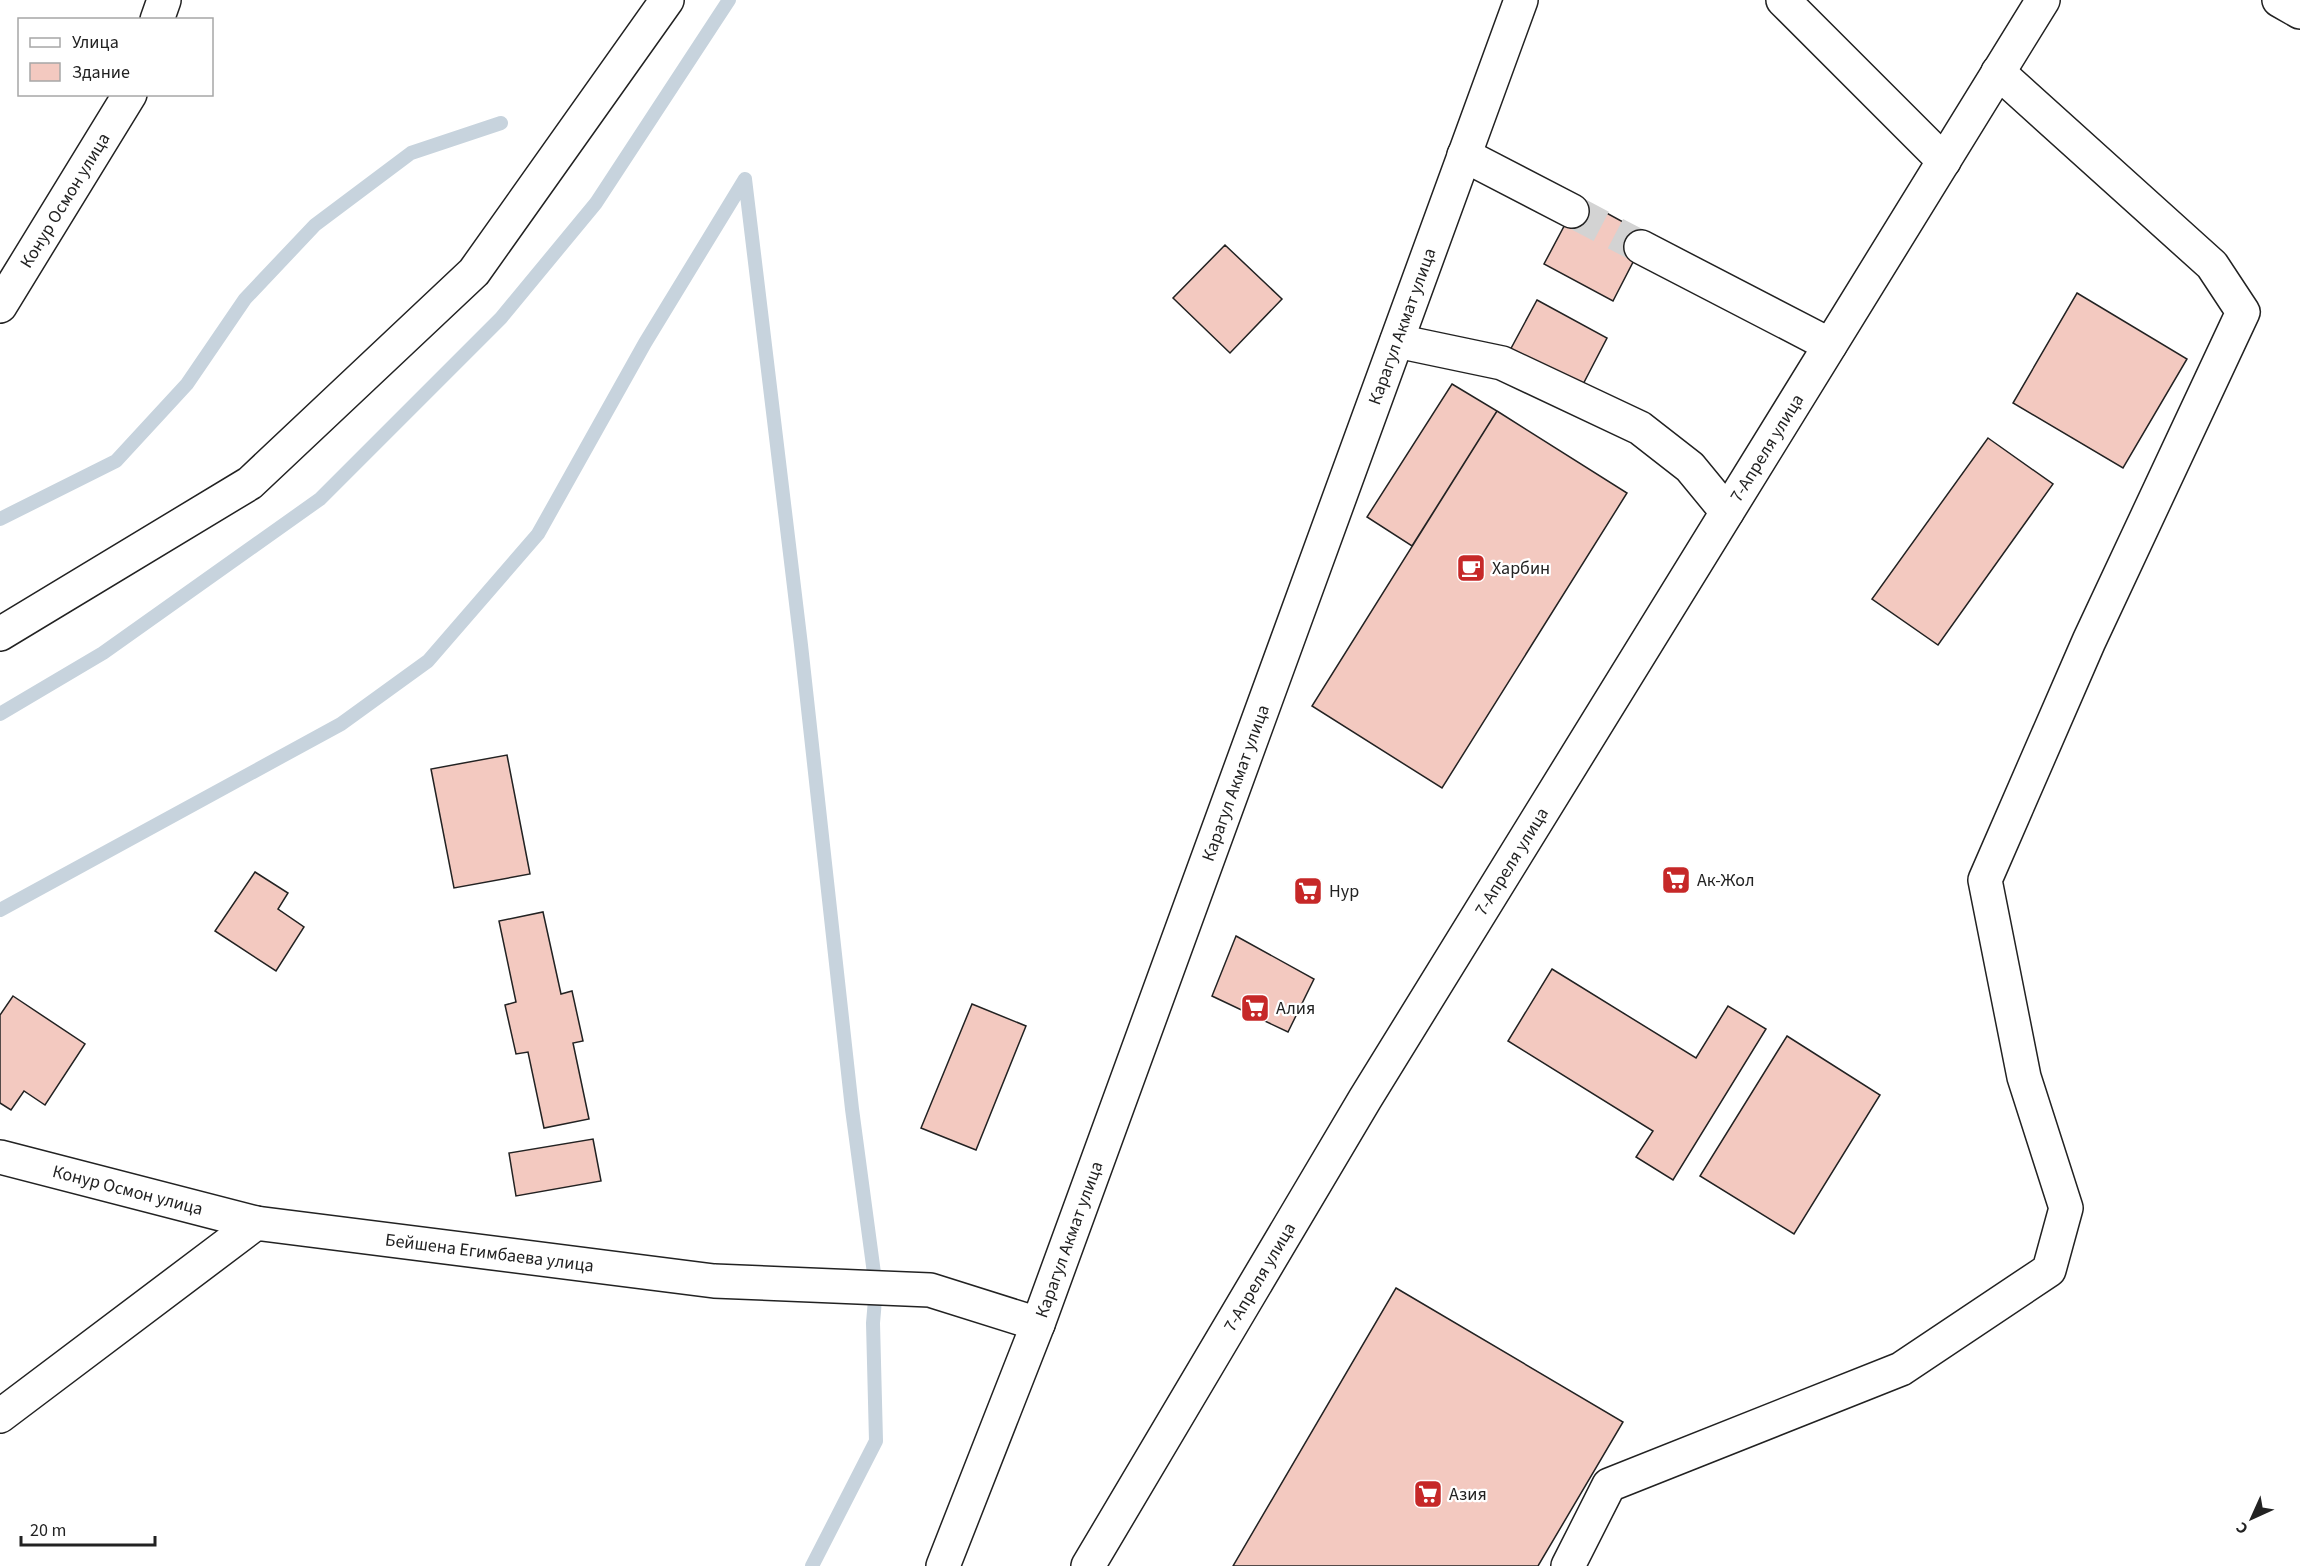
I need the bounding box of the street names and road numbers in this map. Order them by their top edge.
street label: Конур Осмон улица [14,128,116,273]
street label: Карагул Акмат улица [1362,244,1442,408]
street label: 7-Апреля улица [1724,389,1810,507]
street label: Карагул Акмат улица [1195,701,1275,865]
street label: 7-Апреля улица [1469,803,1554,920]
street label: Карагул Акмат улица [1029,1158,1109,1321]
street label: Конур Осмон улица [50,1159,206,1221]
street label: 7-Апреля улица [1217,1218,1302,1336]
street label: Бейшена Егимбаева улица [384,1227,595,1278]

